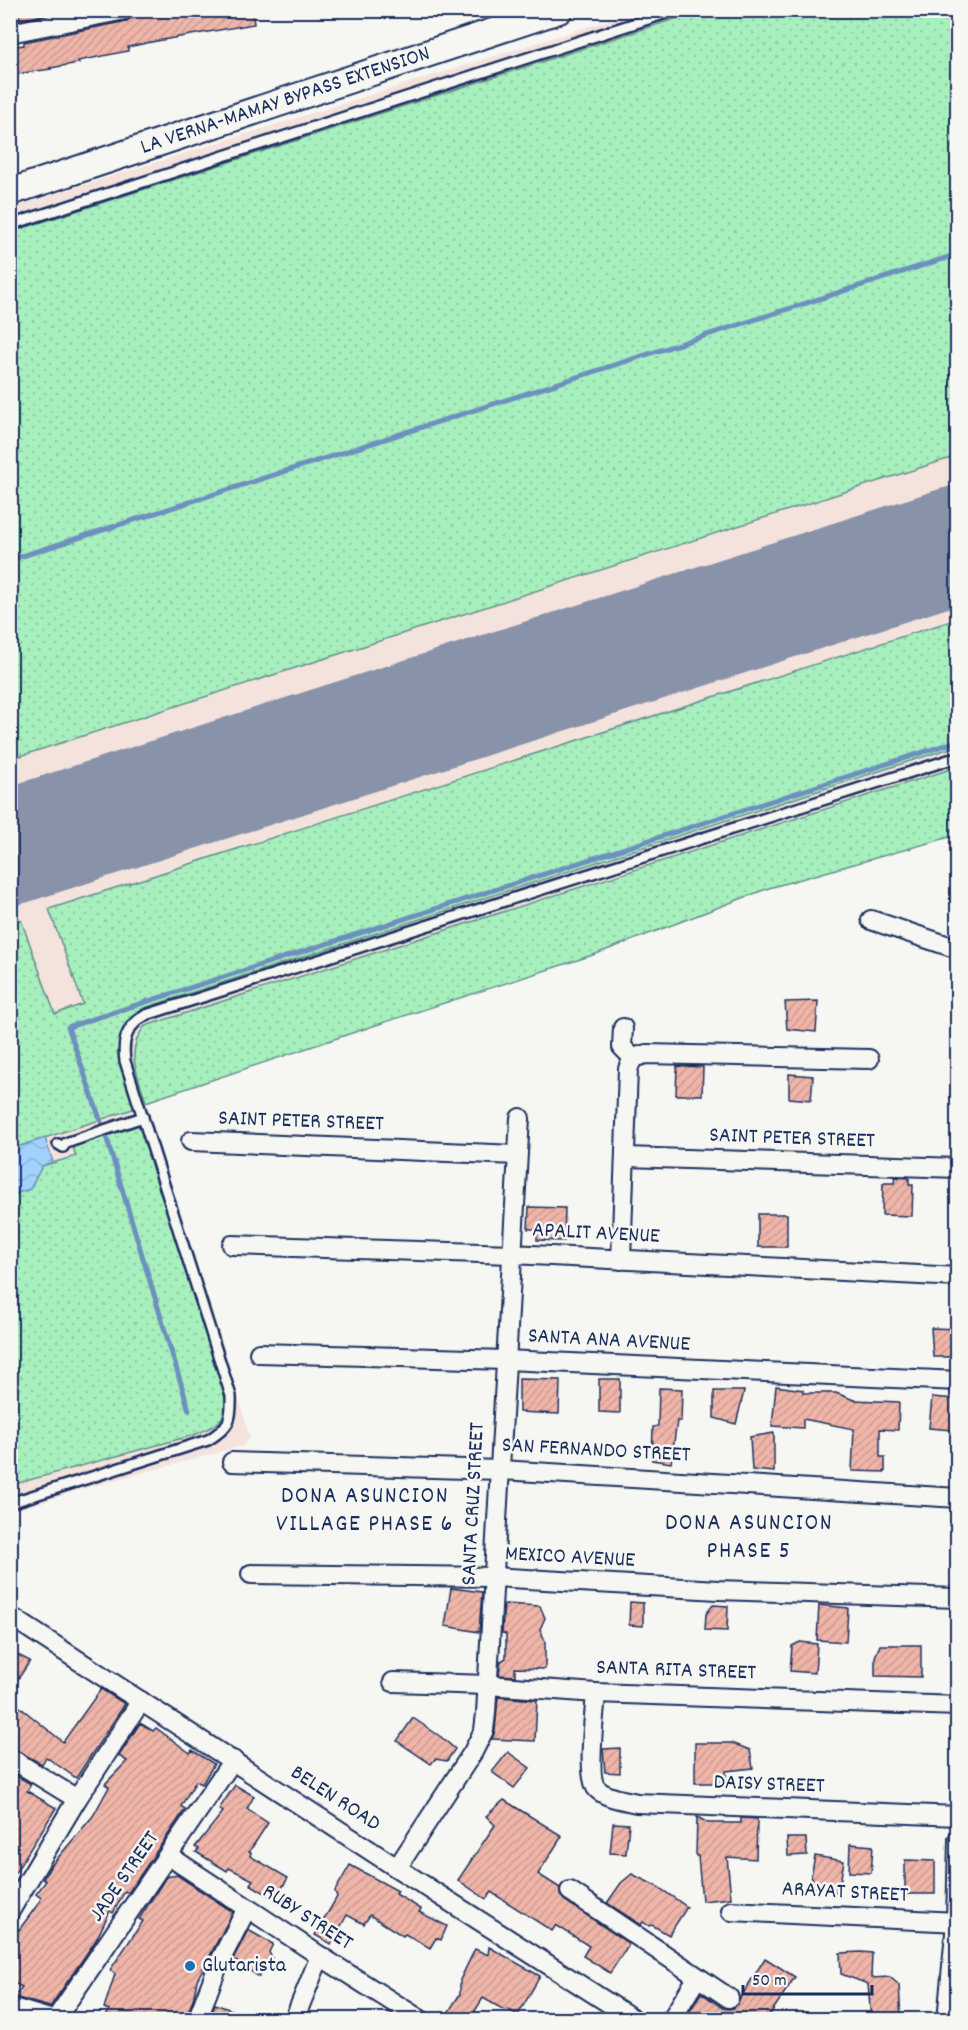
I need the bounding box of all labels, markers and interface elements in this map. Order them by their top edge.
street label: LA VERNA-MAMAY BYPASS EXTENSION [136,38,434,163]
street label: SAINT PETER STREET [218,1104,385,1140]
street label: SAINT PETER STREET [709,1121,876,1157]
street label: APALIT AVENUE [531,1215,661,1253]
street label: SANTA ANA AVENUE [527,1321,691,1361]
street label: SANTA CRUZ STREET [454,1421,494,1586]
street label: SAN FERNANDO STREET [501,1431,691,1471]
district label: DONA ASUNCION VILLAGE PHASE 6 [276,1480,454,1542]
district label: DONA ASUNCION PHASE 5 [665,1507,833,1569]
street label: MEXICO AVENUE [504,1539,636,1577]
street label: SANTA RITA STREET [596,1653,757,1689]
street label: BELEN ROAD [284,1758,386,1840]
street label: DAISY STREET [713,1768,825,1802]
street label: JADE STREET [82,1825,168,1929]
street label: ARAYAT STREET [781,1874,909,1912]
street label: RUBY STREET [255,1877,359,1959]
place label: Glutarista [202,1951,287,1982]
scale bar [743,1958,872,1996]
marker: Glutarista [183,1959,197,1973]
text: 50 m [752,1969,787,1994]

